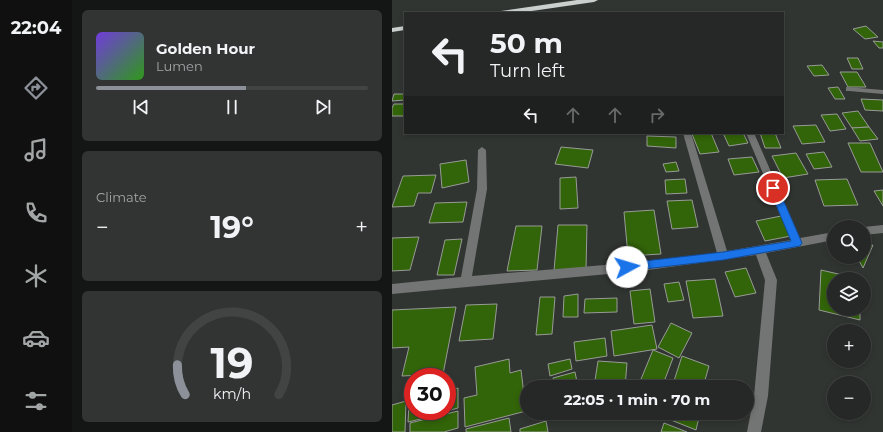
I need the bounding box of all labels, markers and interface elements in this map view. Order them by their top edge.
text: 22:04 [11,17,61,39]
text: 50 m [490,26,563,60]
icon: left [424,28,476,80]
text: Golden Hour [156,39,255,58]
text: Lumen [156,58,203,74]
text: Turn left [490,60,565,82]
icon: directions [22,74,50,102]
icon: previous [130,96,152,118]
icon: pause [221,96,243,118]
icon: next [312,96,334,118]
icon: left [520,104,542,126]
icon: ahead [562,104,584,126]
icon: ahead [604,104,626,126]
icon: right [646,104,668,126]
icon: music [22,136,50,164]
pin [756,171,790,205]
icon: arrive [762,177,784,199]
text: Climate [96,189,147,205]
icon: phone [22,199,50,227]
text: 19° [210,209,254,246]
text: − [96,214,109,241]
text: + [355,214,368,241]
map controls [827,220,871,420]
button: search [827,220,871,264]
position arrow [606,246,648,288]
icon: climate [22,262,50,290]
button: layers [827,272,871,316]
icon: car [22,324,50,352]
button: + [827,324,871,368]
text: 19 [211,337,253,387]
speed limit sign: 30 [404,368,456,420]
button: − [827,376,871,420]
text: km/h [213,384,251,402]
icon: filters [22,387,50,415]
text: 22:05 · 1 min · 70 m [564,390,710,409]

